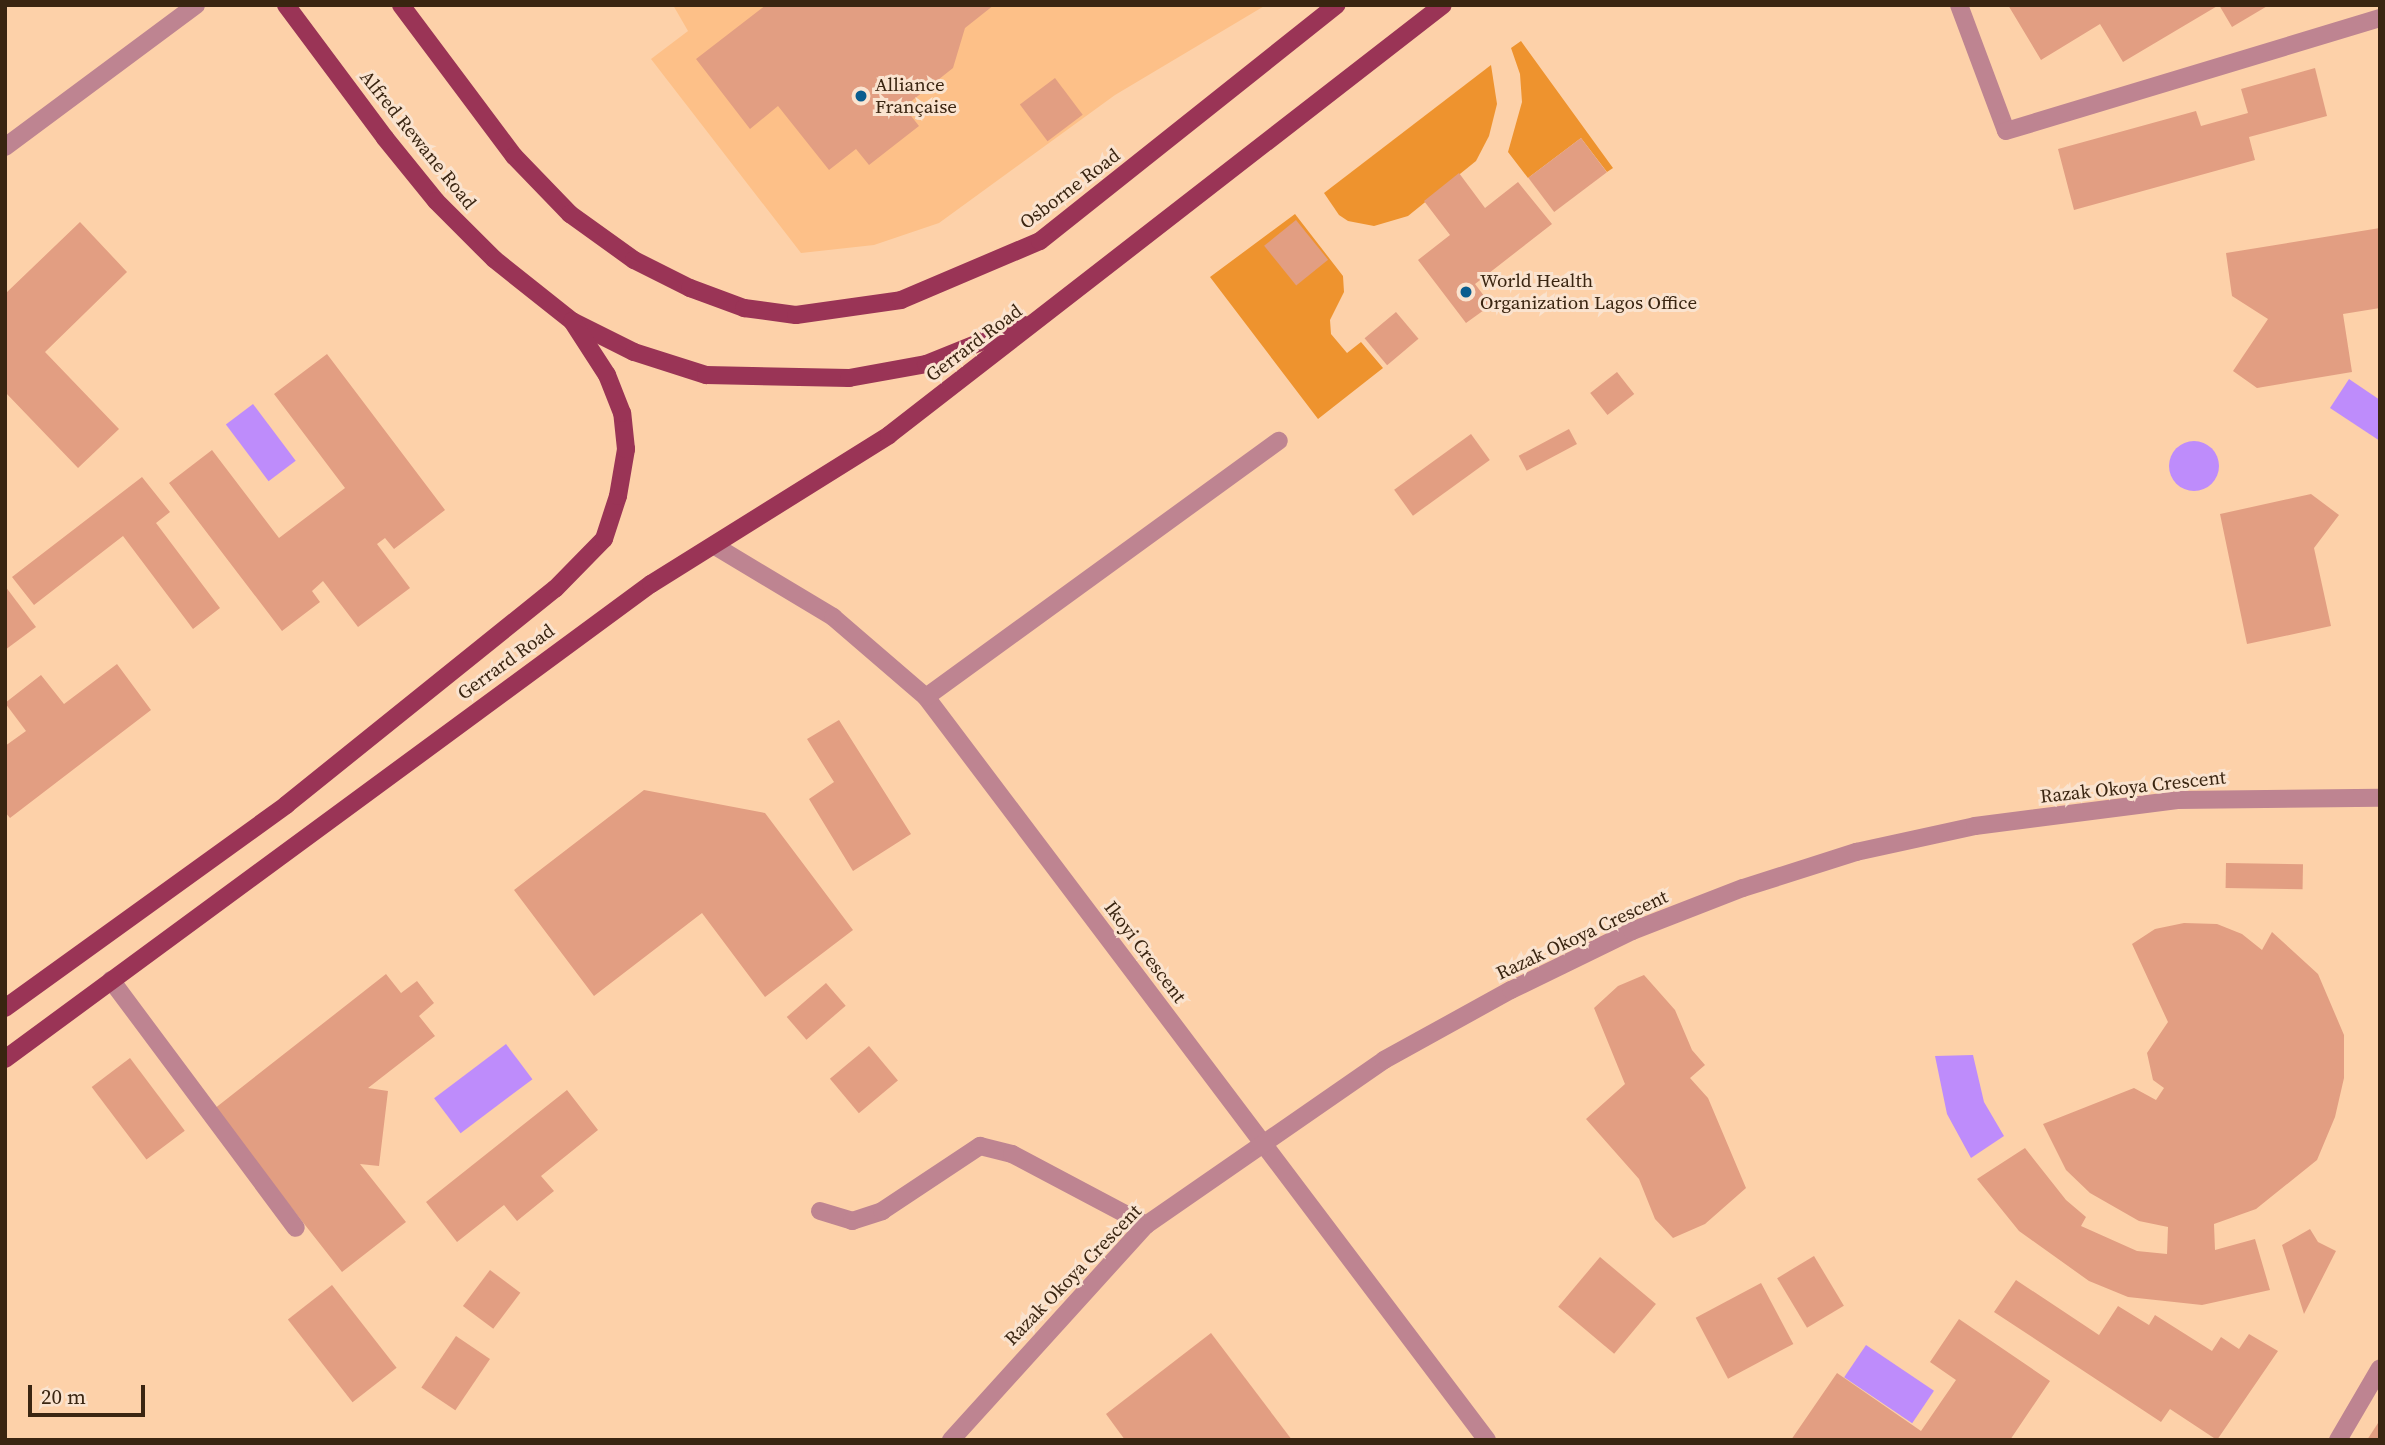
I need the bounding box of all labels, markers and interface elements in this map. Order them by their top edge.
street label: Alfred Rewane Road [355,66,481,214]
place label: Alliance Française [875,74,957,118]
marker: Alliance Française [853,88,869,104]
street label: Osborne Road [1015,144,1125,234]
place label: World Health Organization Lagos Office [1480,270,1697,314]
marker: World Health Organization Lagos Office [1458,284,1474,300]
street label: Gerrard Road [922,300,1026,386]
street label: Gerrard Road [453,619,559,705]
street label: Razak Okoya Crescent [2039,766,2227,808]
street label: Razak Okoya Crescent [1493,885,1671,985]
street label: Ikoyi Crescent [1099,897,1191,1007]
street label: Razak Okoya Crescent [1000,1200,1146,1350]
scale bar [32,1372,149,1416]
text: 20 m [41,1382,86,1411]

